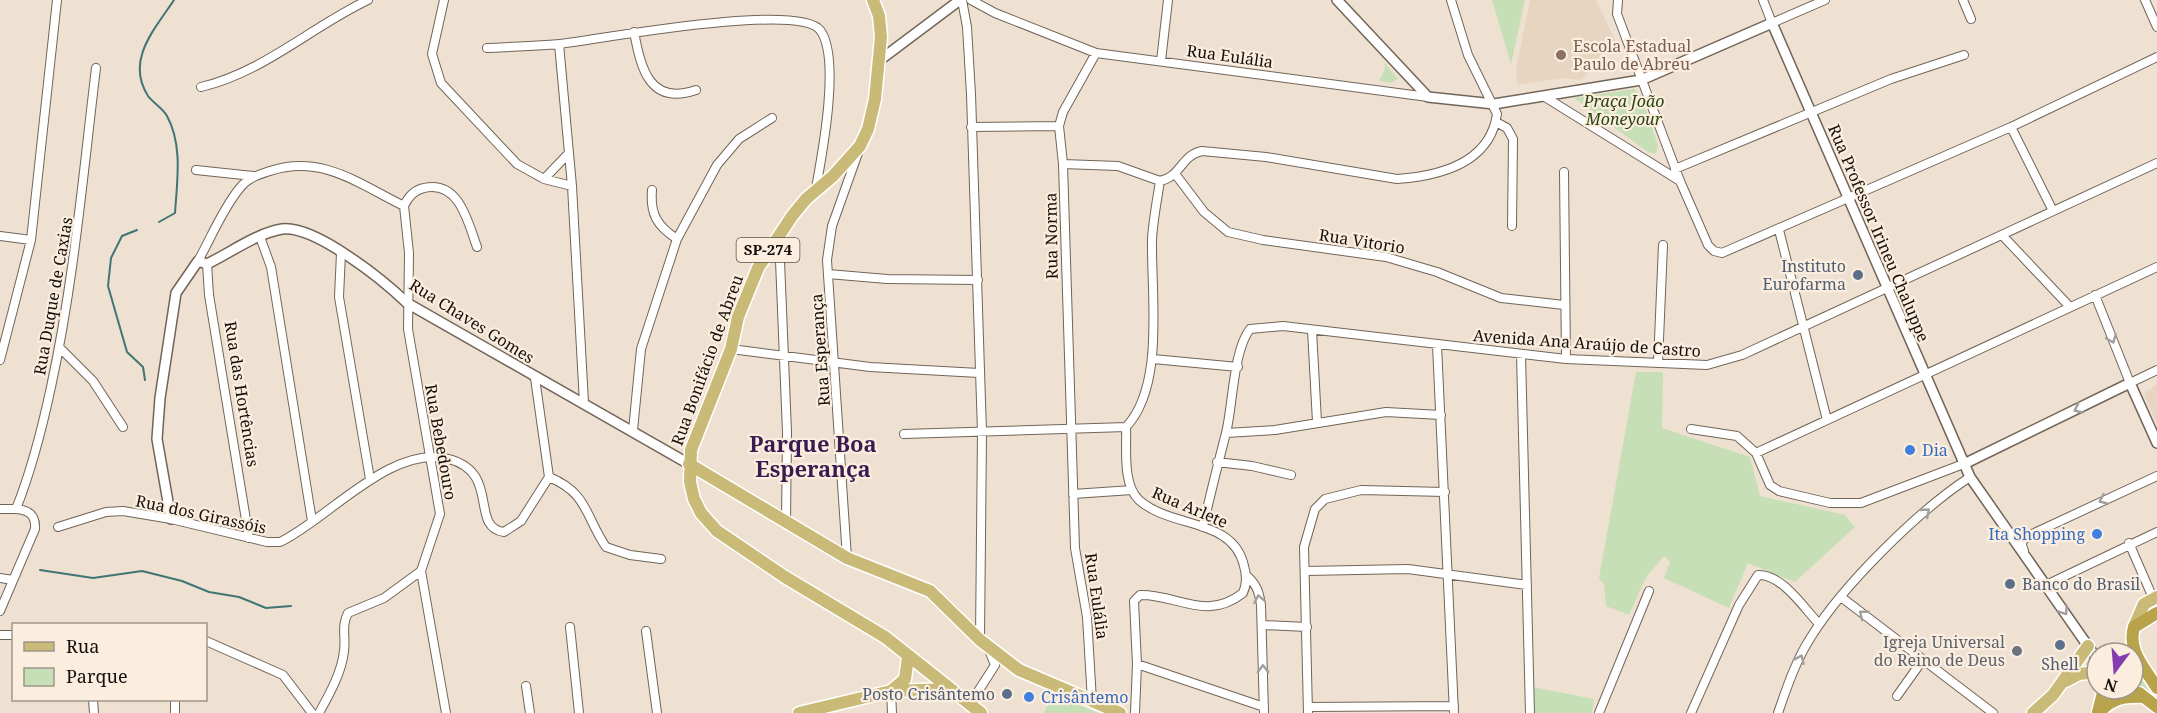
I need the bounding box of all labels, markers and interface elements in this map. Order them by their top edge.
place label: Escola Estadual Paulo de Abreu [1573,35,1691,75]
street label: Rua Eulália [1185,39,1275,73]
marker: Escola Estadual Paulo de Abreu [1554,48,1568,62]
park label: Praça João Moneyour [1583,90,1664,130]
street label: Rua Professor Irineu Chaluppe [1823,121,1935,345]
street label: Rua Norma [1039,192,1063,280]
street label: Rua Duque de Caxias [28,215,78,377]
street label: Rua Vitorio [1318,223,1406,259]
road number: SP-274 [736,238,800,262]
place label: Instituto Eurofarma [1763,255,1846,295]
marker: Instituto Eurofarma [1851,268,1865,282]
street label: Rua Bonifácio de Abreu [666,272,748,448]
street label: Rua Chaves Gomes [405,274,539,368]
street label: Rua Esperança [805,293,835,407]
street label: Rua das Hortências [220,320,264,468]
street label: Avenida Ana Araújo de Castro [1472,324,1702,362]
one-way arrow [2105,333,2117,344]
street label: Rua Bebedouro [420,382,462,502]
one-way arrow [2073,402,2084,413]
district label: Parque Boa Esperança [749,428,877,483]
place label: Dia [1922,439,1948,461]
marker: Dia [1903,443,1917,457]
street label: Rua Arlete [1149,481,1231,533]
street label: Rua dos Girassóis [134,489,268,539]
one-way arrow [2099,493,2110,505]
one-way arrow [1919,508,1930,519]
place label: Ita Shopping [1989,523,2085,545]
marker: Ita Shopping [2090,527,2104,541]
street label: Rua Eulália [1080,551,1114,641]
place label: Banco do Brasil [2022,573,2140,595]
marker: Banco do Brasil [2003,577,2017,591]
one-way arrow [1253,594,1266,604]
one-way arrow [2057,604,2068,615]
one-way arrow [1859,611,1870,622]
legend [12,623,207,701]
place label: Igreja Universal do Reino de Deus [1874,631,2005,671]
text: Rua [66,634,99,658]
marker: Shell [2053,638,2067,652]
north arrow [2085,641,2145,701]
marker: Igreja Universal do Reino de Deus [2010,644,2024,658]
place label: Shell [2041,653,2079,675]
one-way arrow [1792,654,1804,665]
text: Parque [66,664,128,688]
one-way arrow [1257,665,1269,674]
text: N [2101,673,2120,698]
place label: Posto Crisântemo [862,683,995,705]
place label: Crisântemo [1041,686,1129,708]
marker: Posto Crisântemo [1000,687,1014,701]
marker: Crisântemo [1022,690,1036,704]

